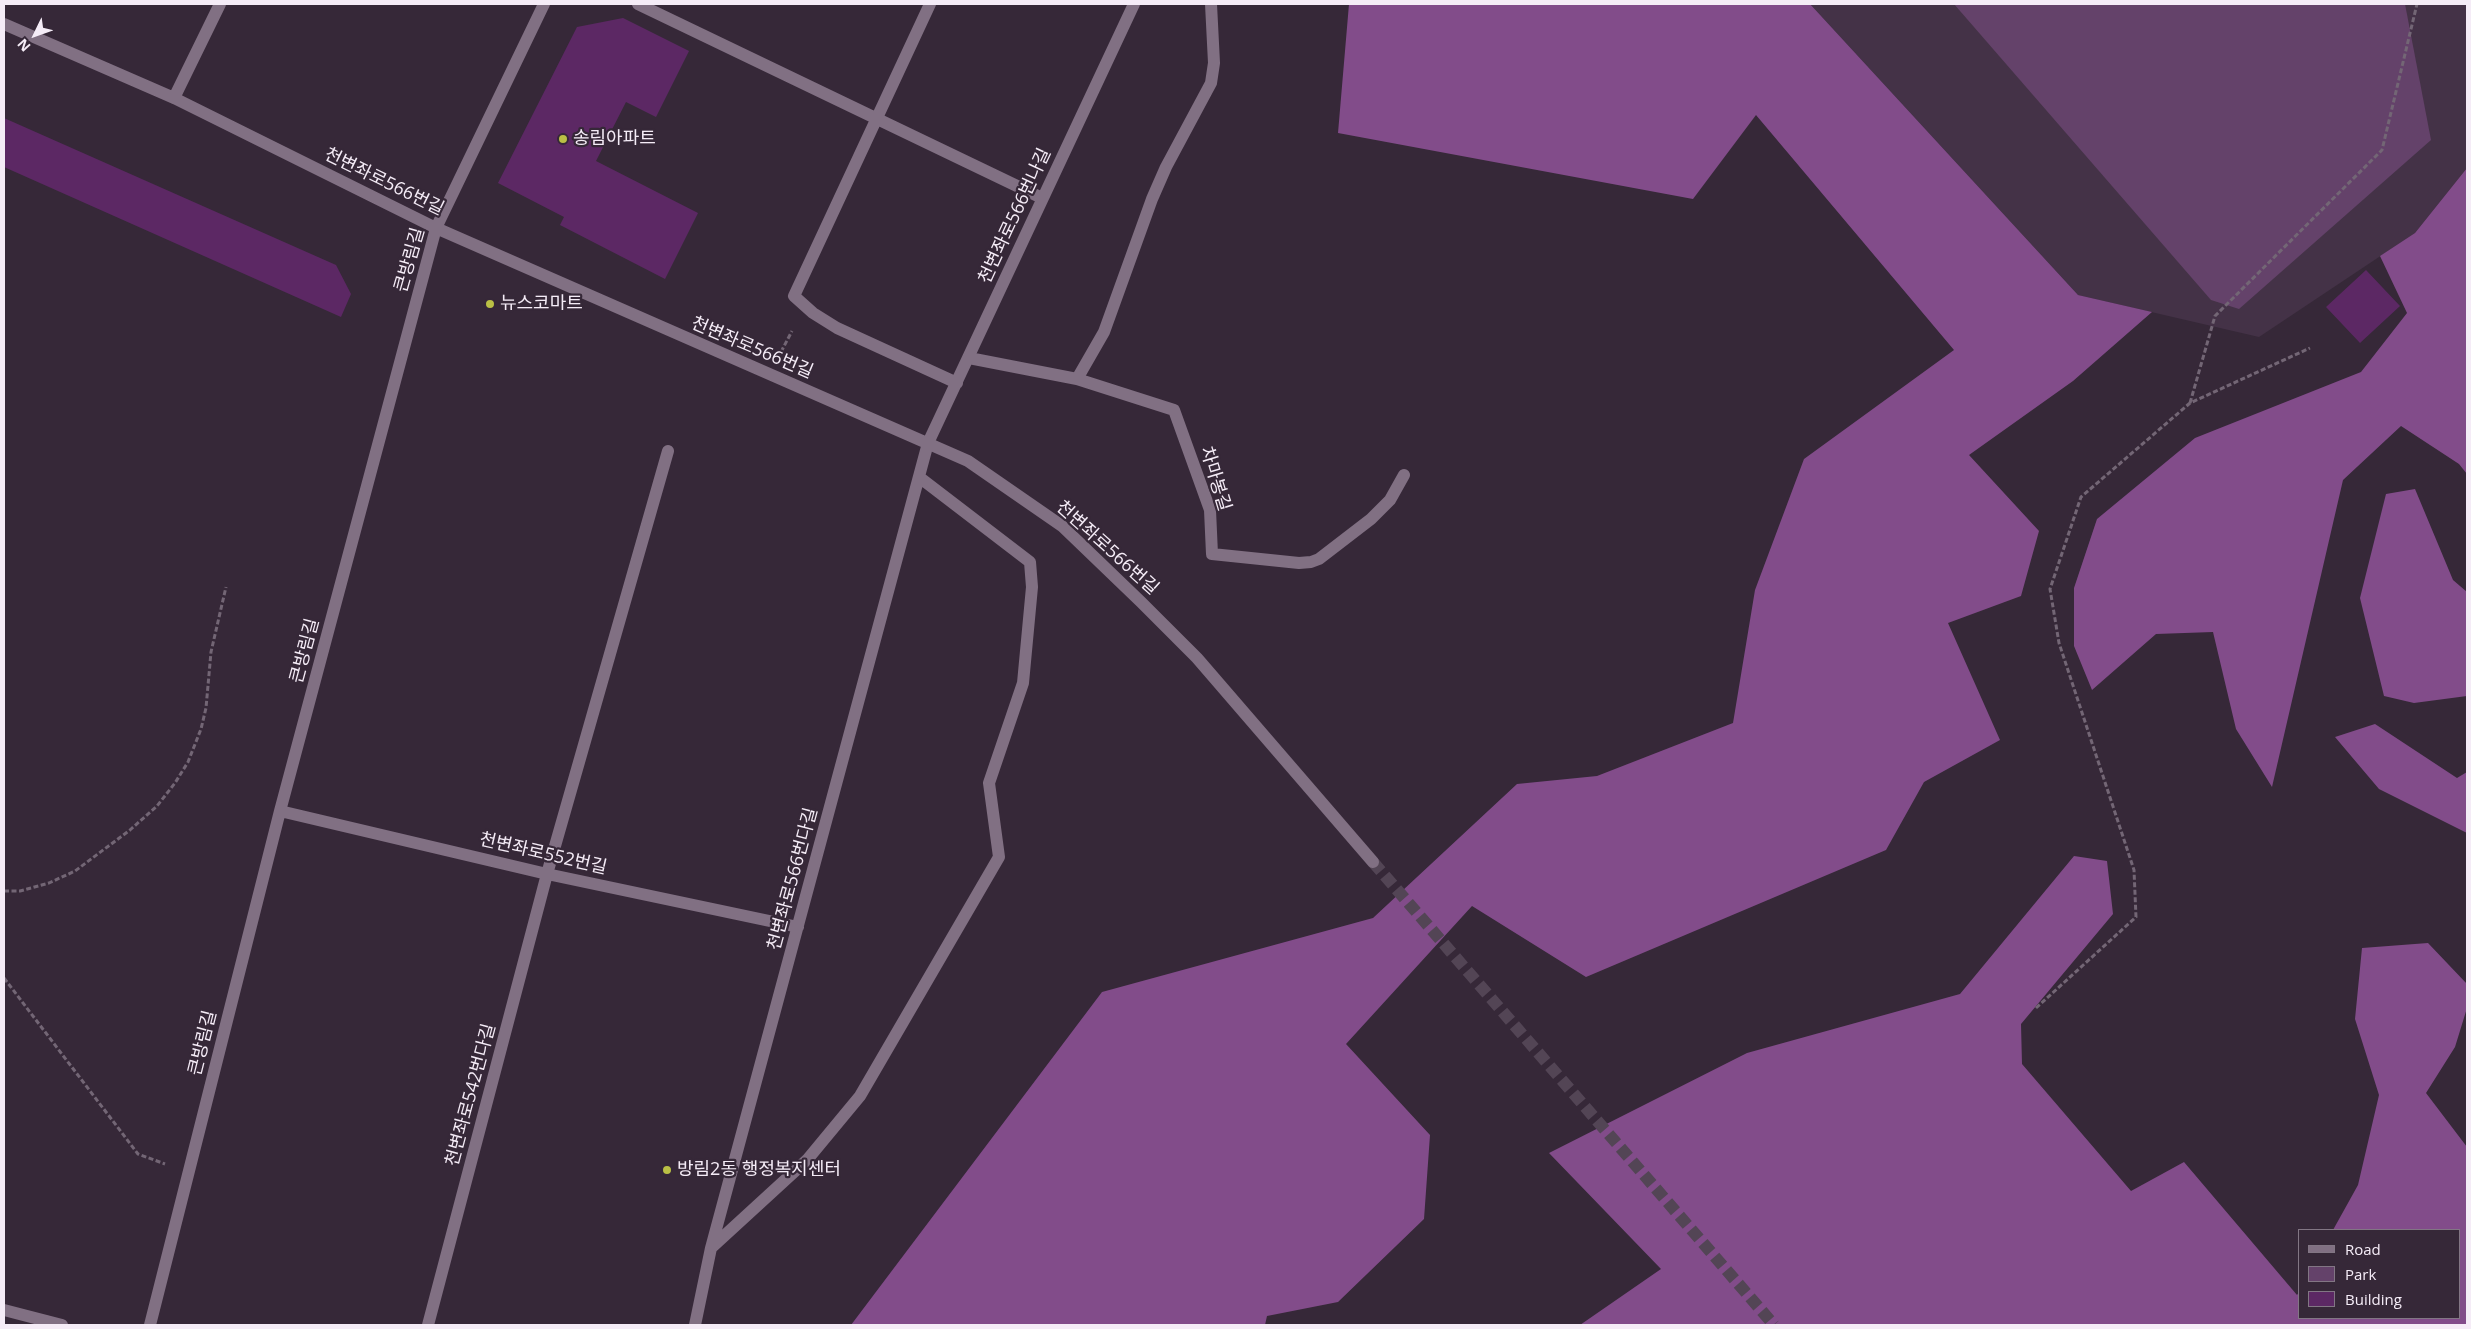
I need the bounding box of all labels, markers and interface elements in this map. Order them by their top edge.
north arrow [10,10,60,60]
text: N [13,35,34,56]
place label: 송림아파트 [573,128,656,150]
marker: 송림아파트 [557,133,569,145]
street label: 천변좌로566번길 [321,144,447,220]
street label: 천변좌로566번나길 [974,145,1056,287]
street label: 큰방림길 [390,225,430,295]
place label: 뉴스코마트 [500,293,583,315]
marker: 뉴스코마트 [484,298,496,310]
street label: 천변좌로566번길 [688,313,816,383]
street label: 차마봉길 [1195,444,1235,514]
street label: 천변좌로566번길 [1051,496,1163,600]
street label: 큰방림길 [286,616,324,686]
street label: 천변좌로566번다길 [764,805,822,953]
street label: 천변좌로552번길 [477,829,609,879]
street label: 큰방림길 [185,1008,221,1078]
street label: 천변좌로542번다길 [442,1021,500,1169]
place label: 방림2동 행정복지센터 [677,1159,841,1181]
marker: 방림2동 행정복지센터 [661,1164,673,1176]
legend [2298,1229,2461,1319]
text: Road [2345,1239,2381,1259]
text: Park [2345,1264,2376,1284]
text: Building [2345,1289,2402,1309]

